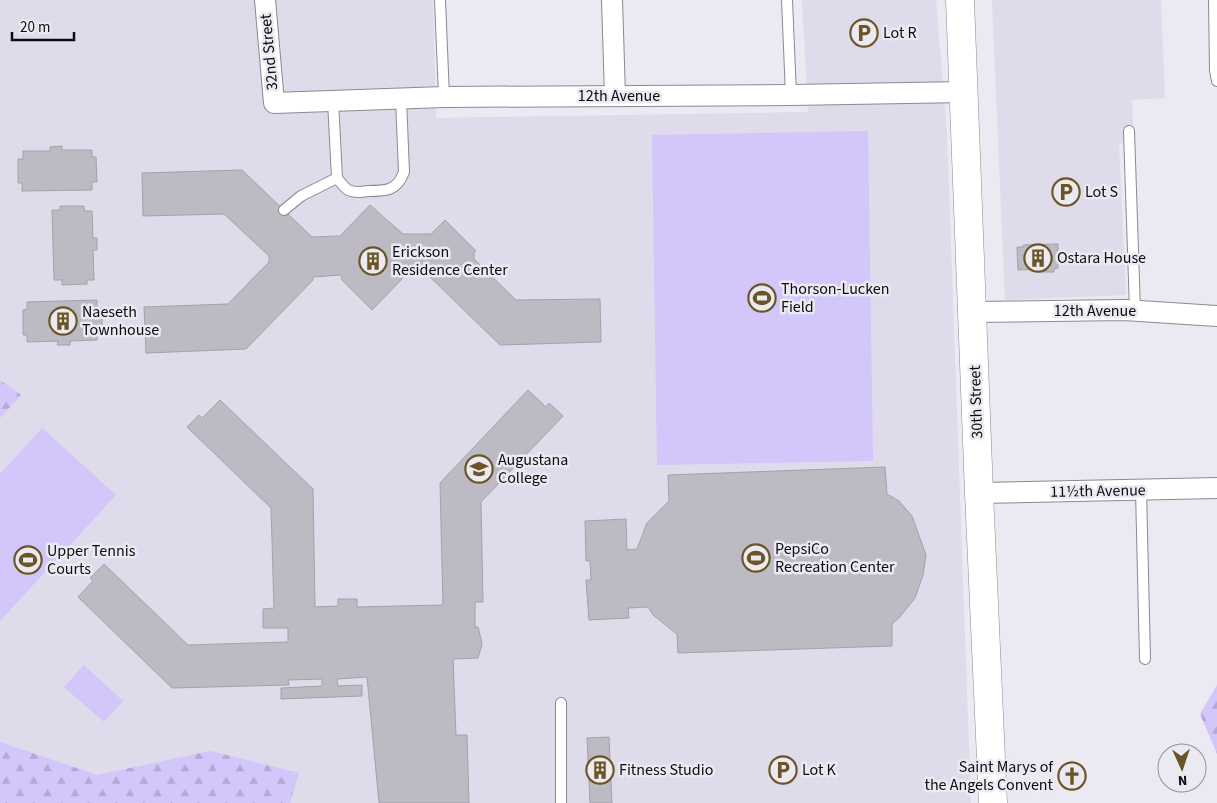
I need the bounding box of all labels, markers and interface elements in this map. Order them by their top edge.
scale bar [12,10,75,42]
street label: 32nd Street [255,12,283,91]
text: 20 m [20,17,50,38]
parking icon: Lot R [849,18,879,48]
place label: Lot R [883,22,917,44]
street label: 12th Avenue [578,85,660,107]
parking icon: Lot S [1051,177,1081,207]
place label: Lot S [1085,181,1118,203]
place label: Erickson Residence Center [392,241,508,281]
building icon: Ostara House [1023,243,1053,273]
building icon: Erickson Residence Center [358,246,388,276]
place label: Ostara House [1057,247,1146,269]
place label: Thorson-Lucken Field [781,278,889,318]
sports icon: Thorson-Lucken Field [747,283,777,313]
street label: 12th Avenue [1054,300,1136,322]
place label: Naeseth Townhouse [82,301,159,341]
building icon: Naeseth Townhouse [48,306,78,336]
street label: 30th Street [964,364,988,439]
place label: Augustana College [498,449,568,489]
school or university icon: Augustana College [464,454,494,484]
street label: 11½th Avenue [1050,479,1146,503]
place label: PepsiCo Recreation Center [775,538,895,578]
place label: Upper Tennis Courts [47,540,136,580]
sports icon: PepsiCo Recreation Center [741,543,771,573]
sports icon: Upper Tennis Courts [13,545,43,575]
north arrow [1157,743,1207,793]
building icon: Fitness Studio [585,755,615,785]
parking icon: Lot K [768,755,798,785]
place label: Saint Marys of the Angels Convent [924,756,1054,796]
place label: Fitness Studio [619,759,713,781]
place label: Lot K [802,759,837,781]
church icon: Saint Marys of the Angels Convent [1057,761,1087,791]
text: N [1177,770,1188,790]

